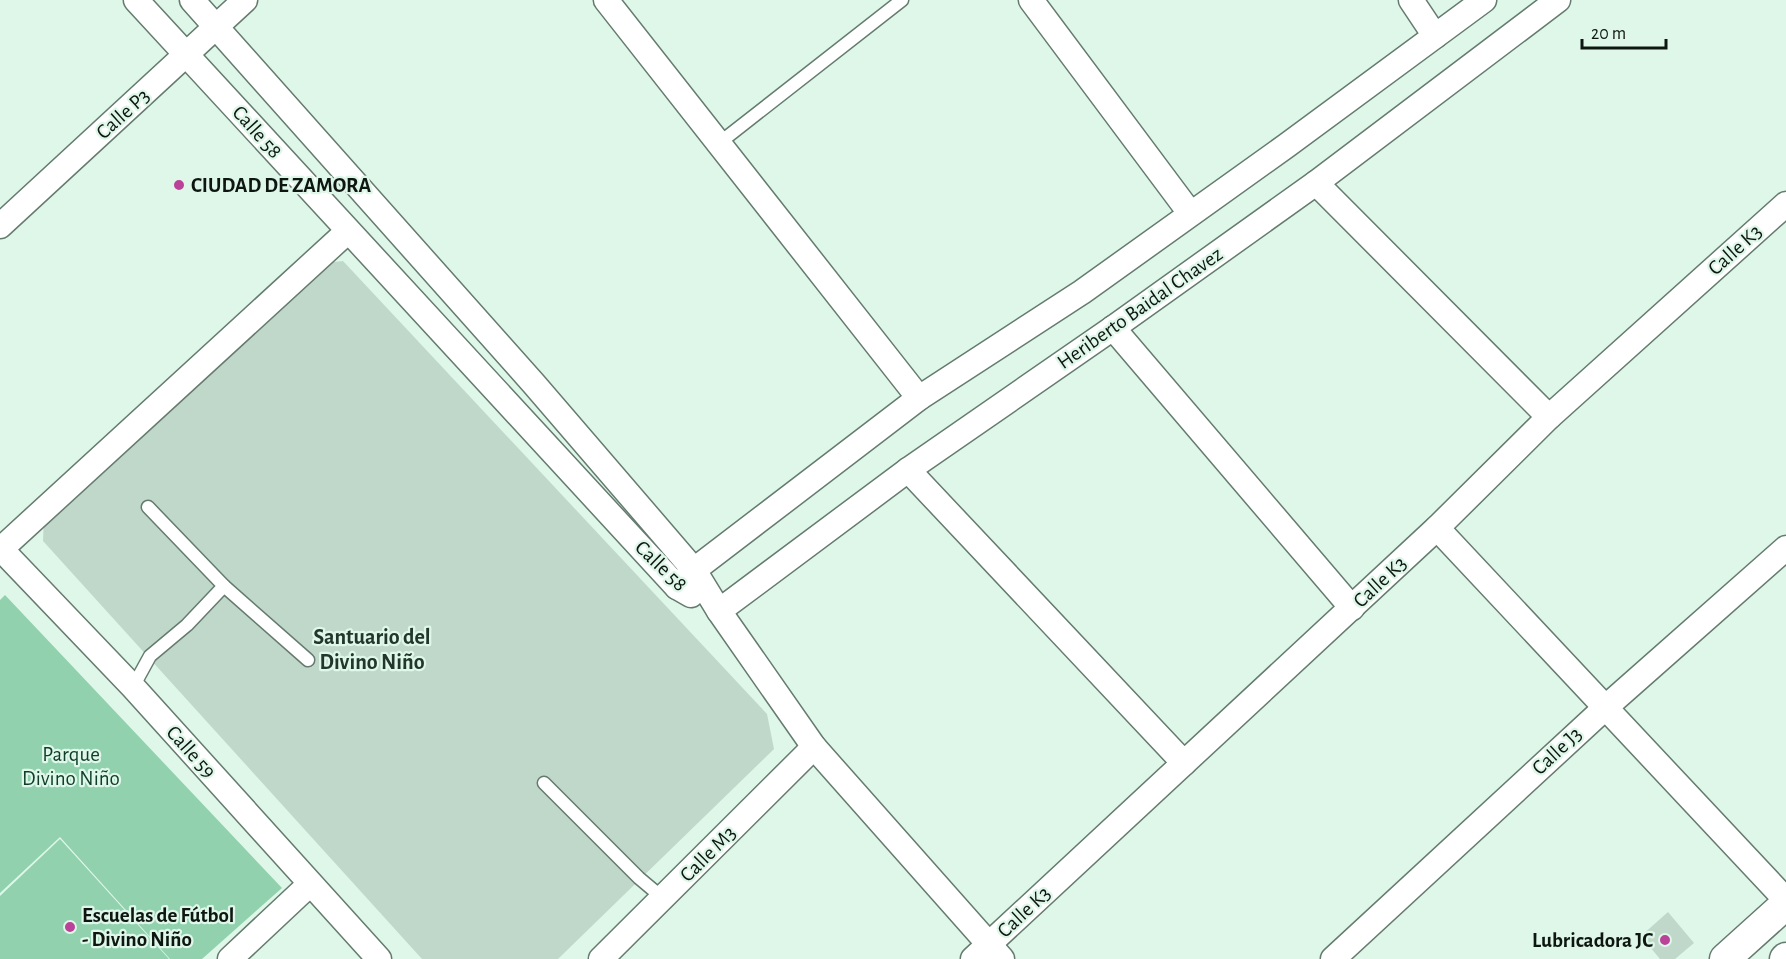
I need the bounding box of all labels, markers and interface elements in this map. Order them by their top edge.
scale bar [1582,12,1666,50]
text: 20 m [1591,25,1626,43]
street label: Calle P3 [92,85,154,143]
street label: Calle 58 [228,102,286,162]
place label: CIUDAD DE ZAMORA [191,175,371,196]
marker: CIUDAD DE ZAMORA [172,178,186,192]
street label: Calle K3 [1704,221,1766,279]
street label: Heriberto Baidal Chavez [1054,243,1226,373]
street label: Calle 58 [631,537,691,595]
street label: Calle K3 [1349,552,1411,612]
district label: Santuario del Divino Niño [313,626,431,673]
street label: Calle 59 [162,722,220,782]
street label: Calle J3 [1528,723,1586,779]
park label: Parque Divino Niño [22,744,120,789]
street label: Calle M3 [676,822,740,886]
street label: Calle K3 [993,882,1055,942]
place label: Escuelas de Fútbol - Divino Niño [82,905,234,950]
marker: Escuelas de Fútbol - Divino Niño [63,920,77,934]
place label: Lubricadora JC [1532,930,1653,951]
marker: Lubricadora JC [1658,933,1672,947]

